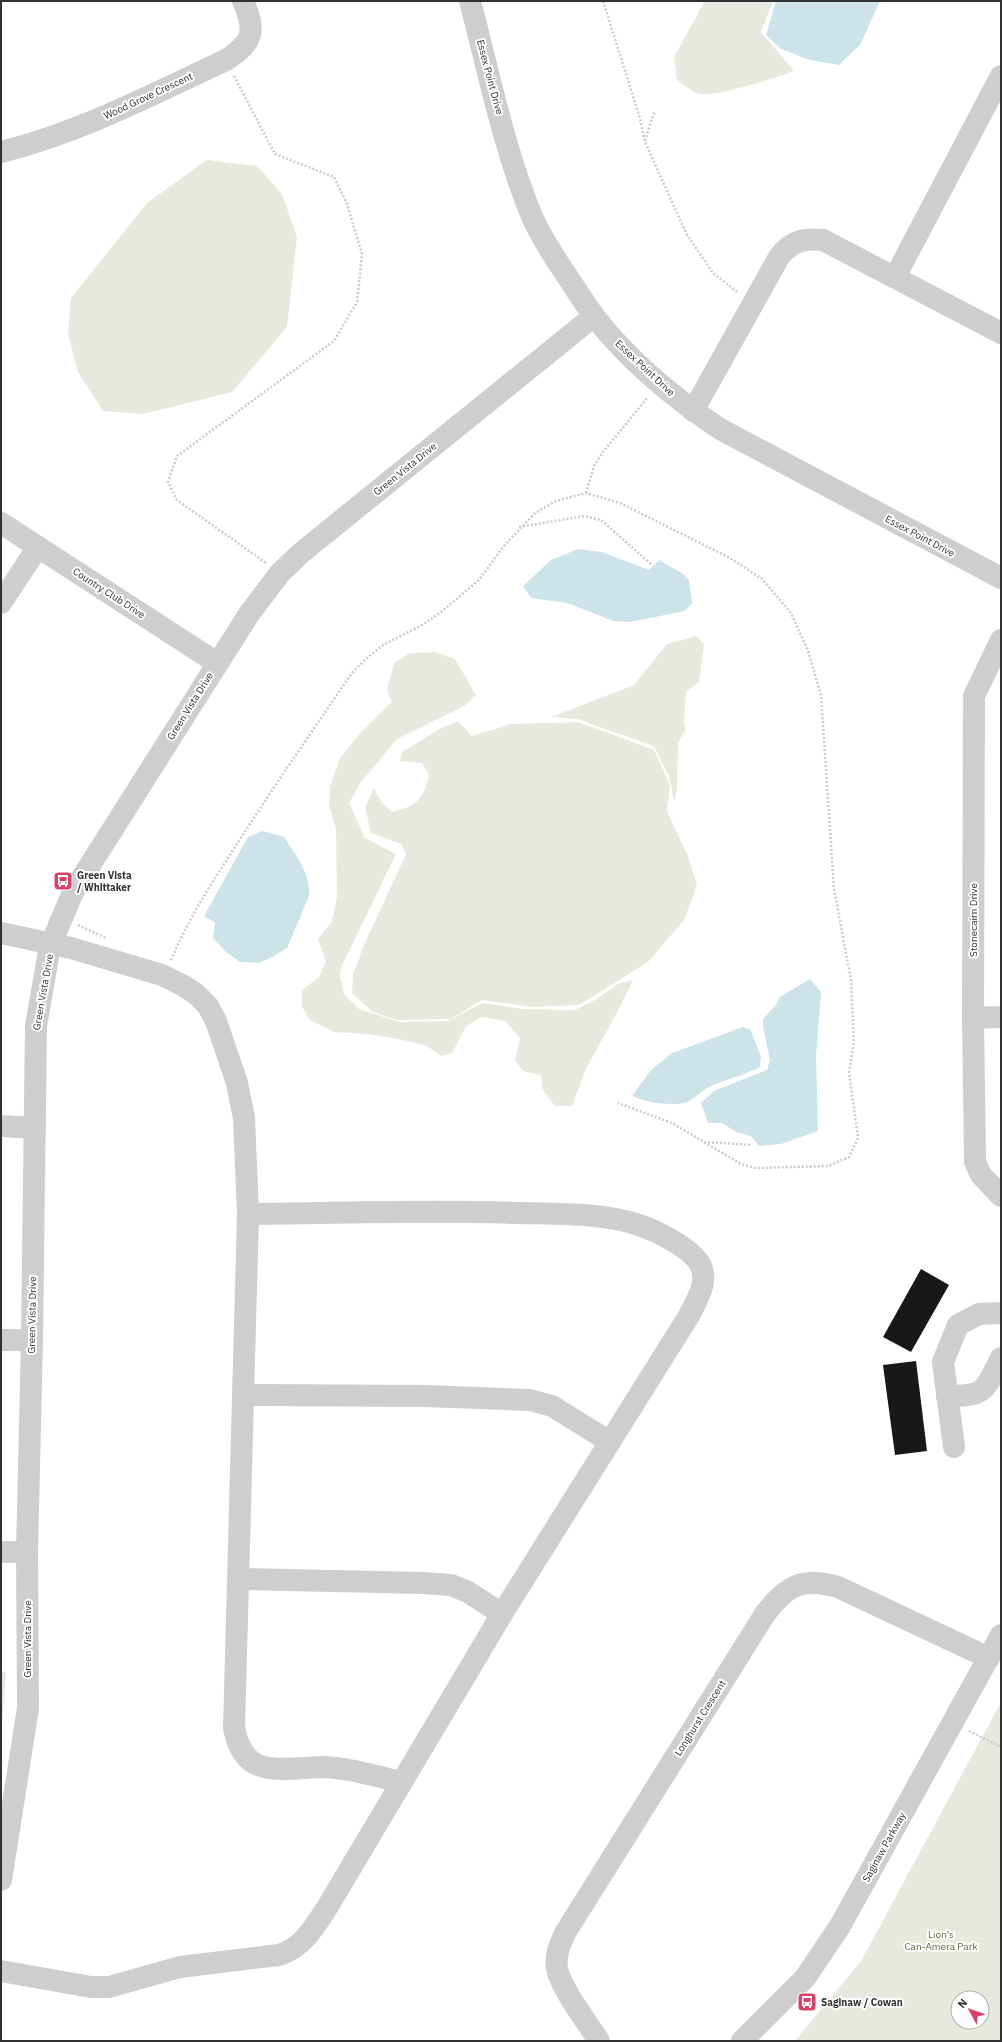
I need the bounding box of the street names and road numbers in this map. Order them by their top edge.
street label: Essex Point Drive [474,38,506,116]
street label: Wood Grove Crescent [101,69,195,122]
street label: Essex Point Drive [612,337,678,399]
street label: Green Vista Drive [371,439,440,498]
street label: Essex Point Drive [883,512,958,560]
street label: Country Club Drive [70,565,148,622]
street label: Green Vista Drive [164,669,216,742]
street label: Stonecairn Drive [967,883,980,957]
street label: Green Vista Drive [30,952,56,1031]
street label: Green Vista Drive [25,1276,39,1354]
street label: Green Vista Drive [21,1600,34,1678]
street label: Longhurst Crescent [671,1677,729,1758]
street label: Saginaw Parkway [859,1810,909,1884]

